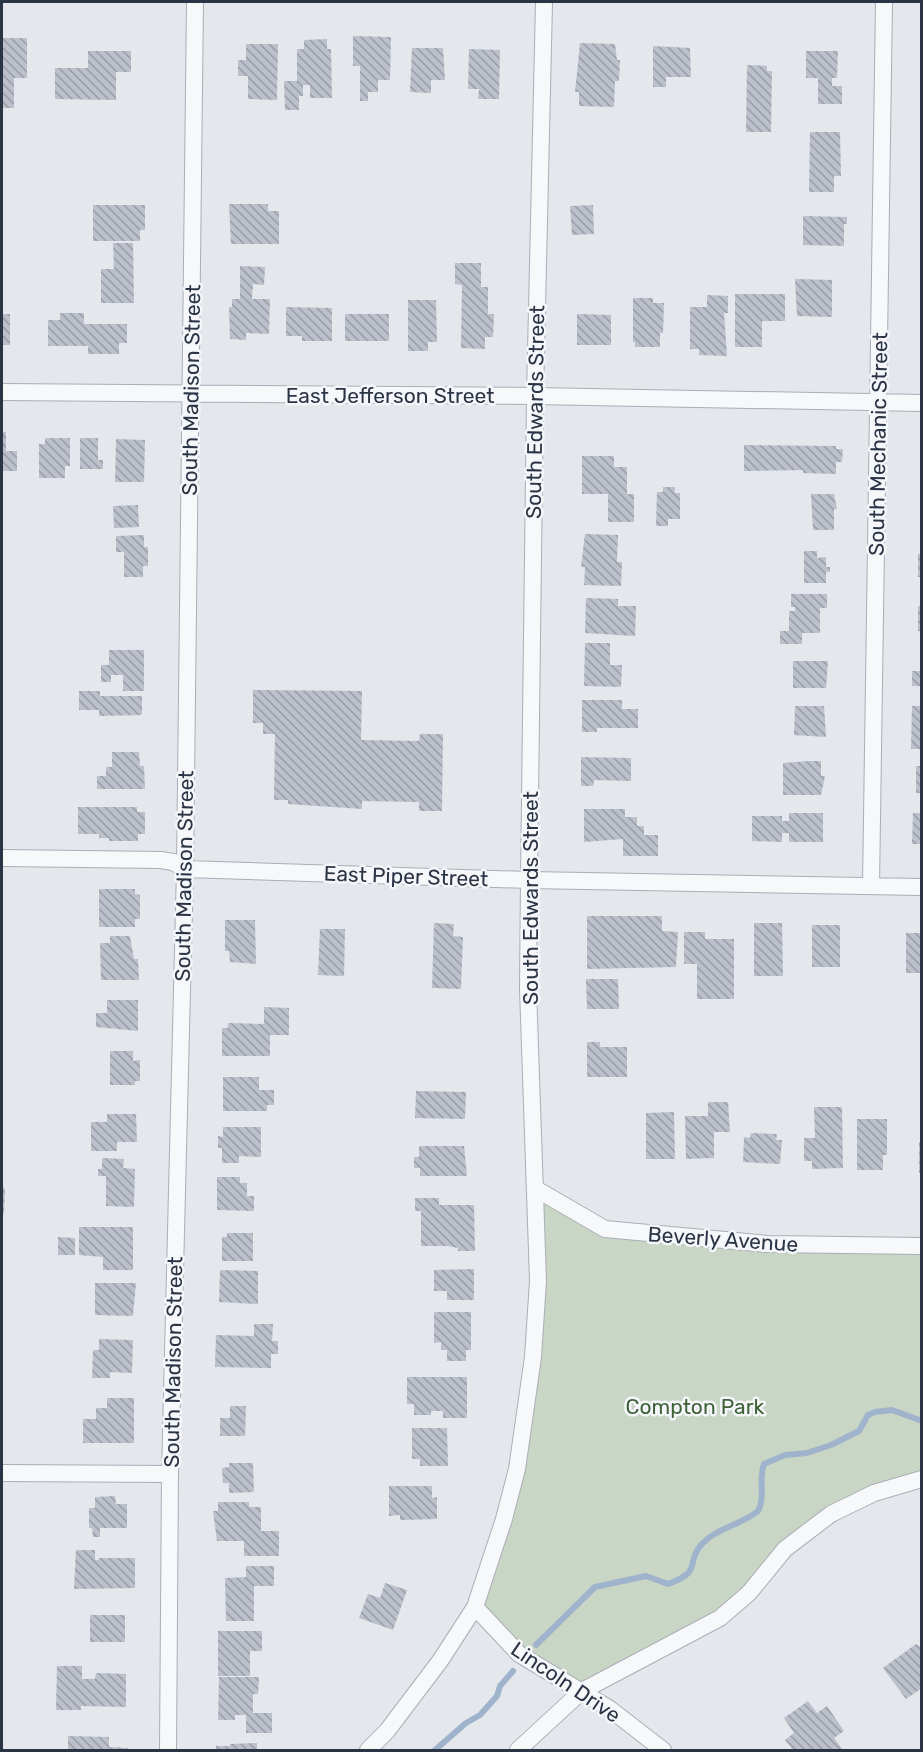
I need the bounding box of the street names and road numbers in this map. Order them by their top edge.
street label: South Madison Street [177,284,205,496]
street label: South Edwards Street [521,305,549,519]
street label: South Mechanic Street [864,332,892,556]
street label: East Jefferson Street [286,383,494,408]
street label: South Madison Street [170,770,198,982]
street label: South Edwards Street [518,791,543,1005]
street label: East Piper Street [323,861,489,891]
street label: Beverly Avenue [647,1221,799,1257]
street label: South Madison Street [159,1256,187,1468]
street label: Lincoln Drive [506,1636,626,1728]

